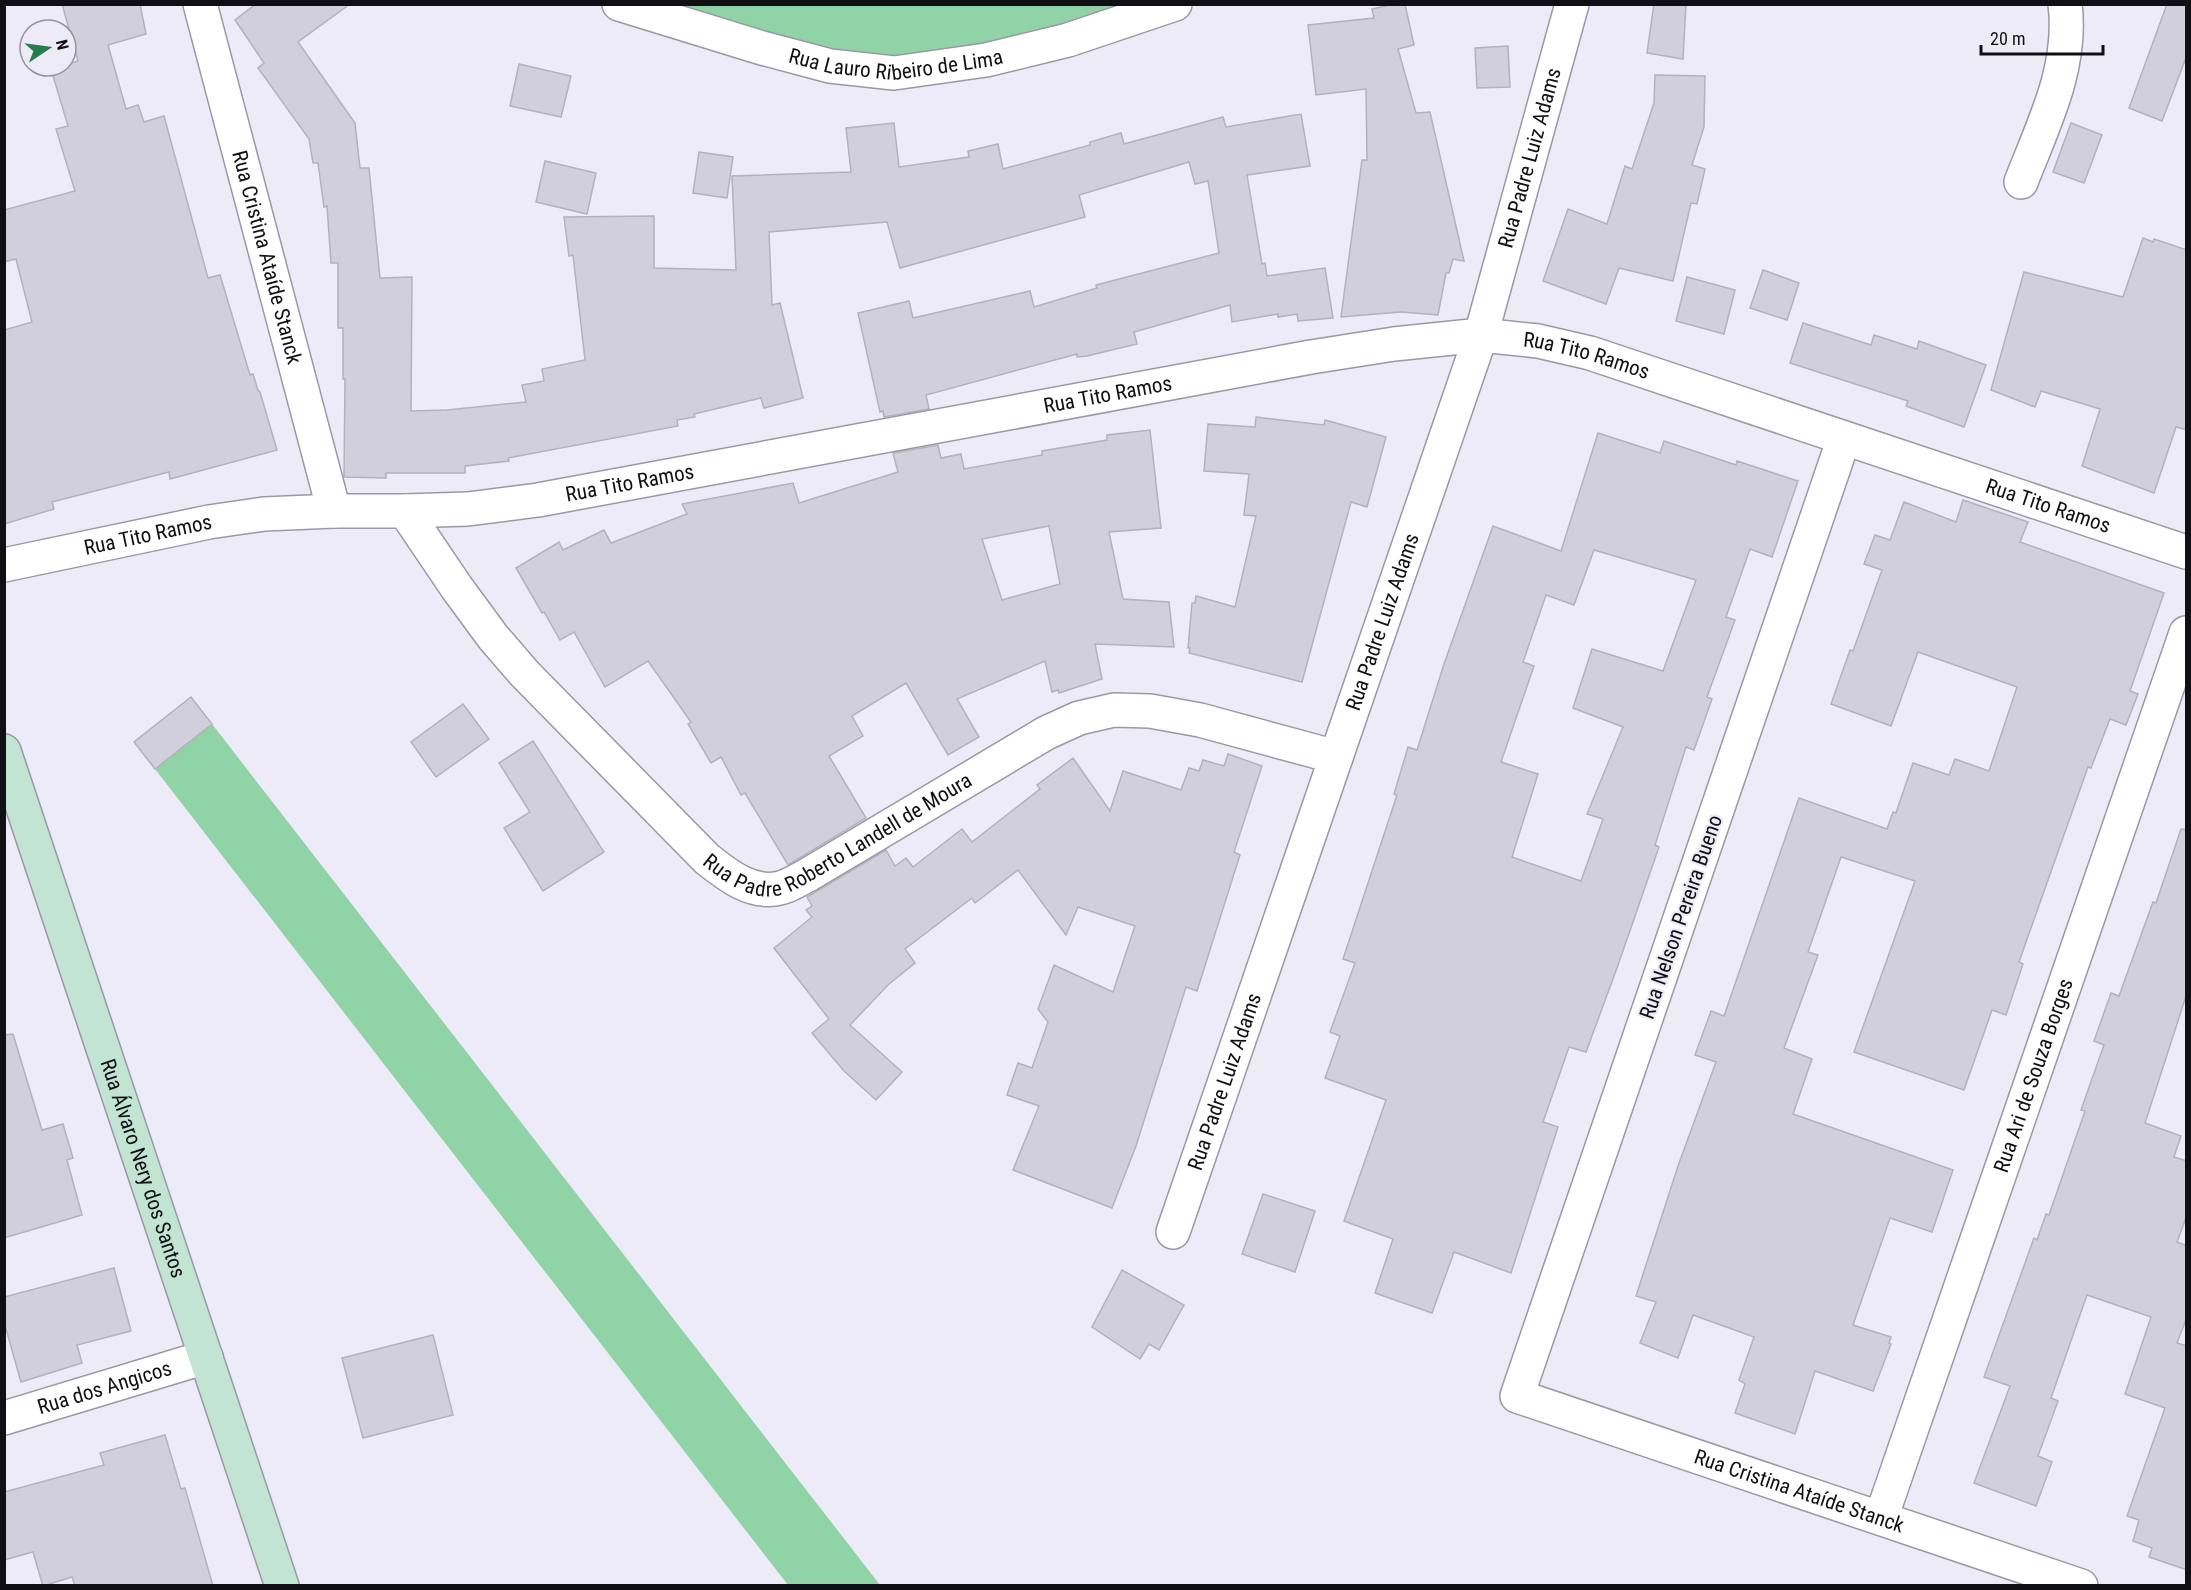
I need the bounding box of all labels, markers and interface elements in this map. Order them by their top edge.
north arrow [18,18,78,78]
scale bar [1981,18,2102,56]
text: 20 m [1990,28,2025,49]
text: N [52,38,72,52]
street label: Rua Lauro Ribeiro de Lima [786,44,1005,85]
street label: Rua Padre Luiz Adams [1493,65,1566,251]
street label: Rua Cristina Ataíde Stanck [227,148,307,367]
street label: Rua Tito Ramos [1522,328,1653,384]
street label: Rua Tito Ramos [1041,371,1174,418]
street label: Rua Tito Ramos [564,459,696,507]
street label: Rua Tito Ramos [1983,474,2114,538]
street label: Rua Tito Ramos [82,510,214,560]
street label: Rua Padre Luiz Adams [1341,530,1424,714]
street label: Rua Padre Roberto Landell de Moura [698,768,976,901]
street label: Rua Nelson Pereira Bueno [1635,812,1727,1022]
street label: Rua Ari de Souza Borges [1989,976,2078,1176]
street label: Rua Padre Luiz Adams [1183,990,1266,1173]
street label: Rua Álvaro Nery dos Santos [95,1056,191,1281]
street label: Rua dos Angicos [35,1356,174,1419]
street label: Rua Cristina Ataíde Stanck [1691,1445,1908,1538]

